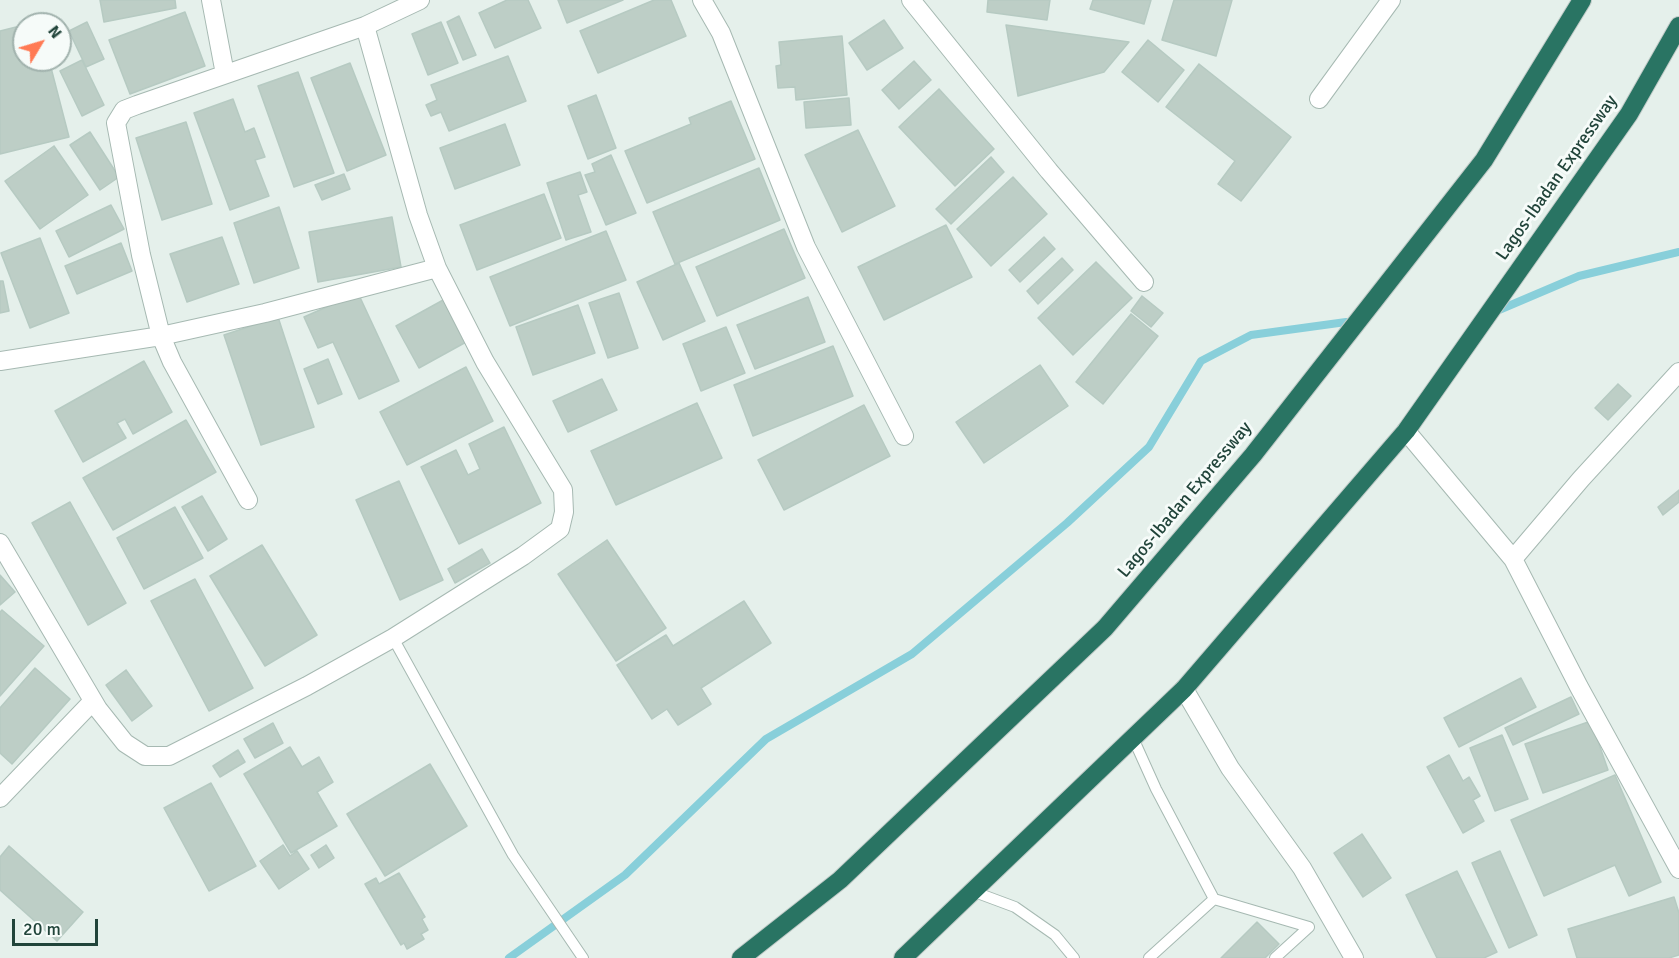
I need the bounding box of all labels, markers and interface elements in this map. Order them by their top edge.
north arrow [12,12,72,72]
text: N [43,22,66,43]
street label: Lagos-Ibadan Expressway [1492,91,1622,265]
street label: Lagos-Ibadan Expressway [1113,418,1257,582]
scale bar [15,907,100,945]
text: 20 m [23,918,61,940]

